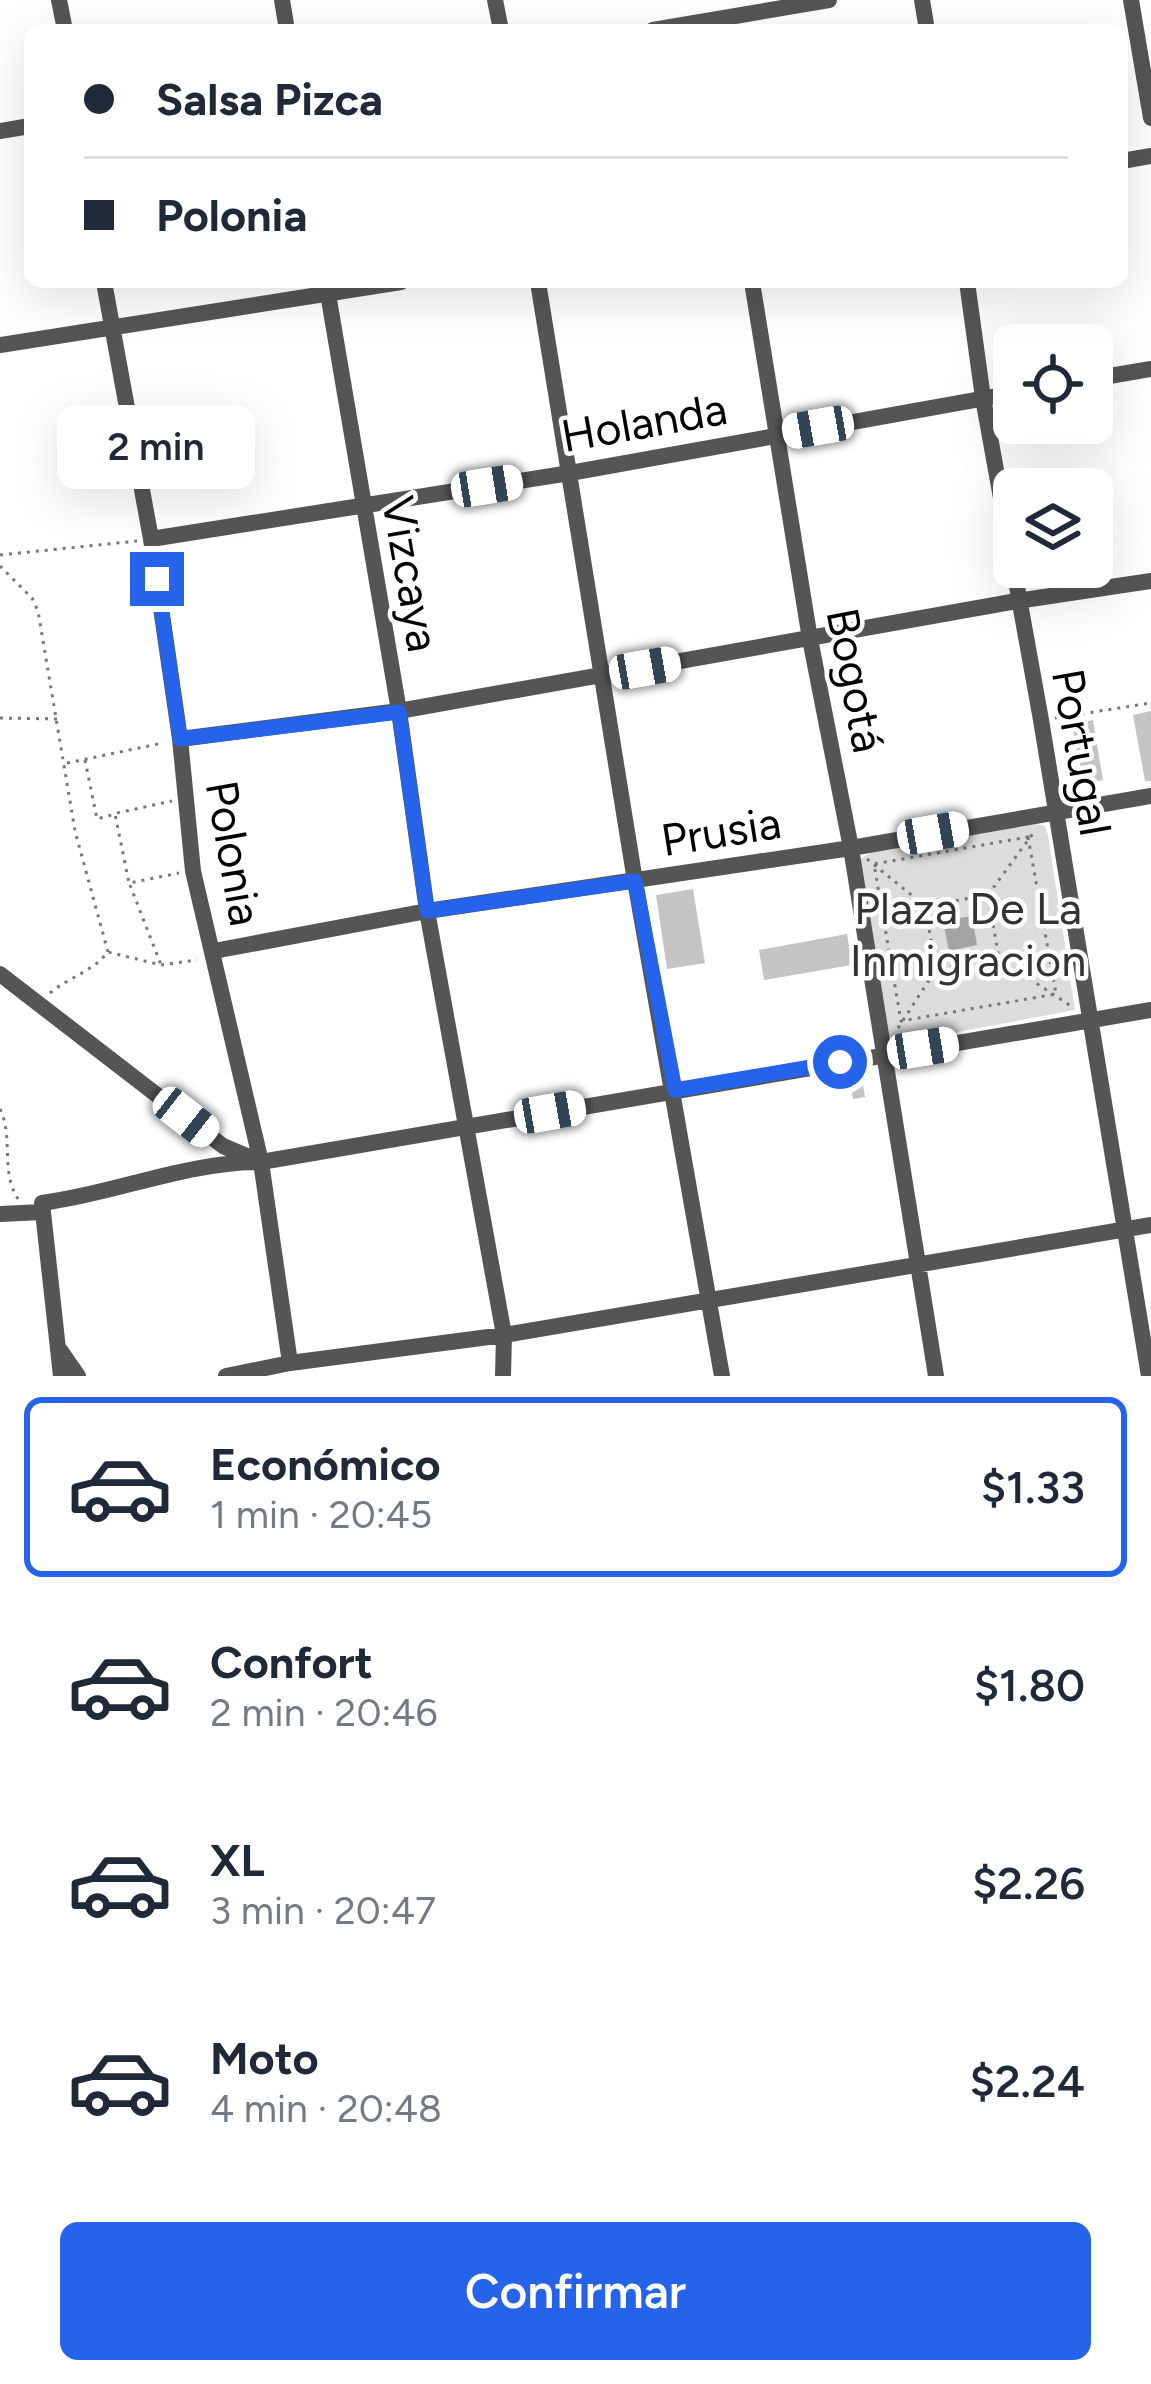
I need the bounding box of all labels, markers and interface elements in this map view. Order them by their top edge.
text: Salsa Pizca [156,72,383,126]
text: Polonia [156,188,307,242]
map controls [993,324,1113,588]
button: locate [993,324,1113,444]
street label: Holanda [557,381,731,463]
car [779,403,857,451]
callout: 2 min [58,405,256,489]
text: 2 min [107,423,205,470]
car [449,463,525,509]
button: layers [993,468,1113,588]
street label: Vizcaya [371,492,451,656]
route end [130,552,184,606]
street label: Bogotá [816,603,896,757]
car [606,644,684,692]
street label: Portugal [1041,664,1123,840]
street label: Polonia [195,776,273,930]
street label: Prusia [657,795,785,867]
car [894,809,972,857]
park label: Plaza De La Inmigracion [850,881,1086,987]
car [885,1025,961,1071]
route start [813,1035,867,1089]
car [147,1081,225,1153]
car [511,1088,589,1136]
icon: car [66,1433,174,1541]
text: Económico [210,1437,441,1491]
text: $1.33 [981,1460,1085,1514]
text: 1 min · 20:45 [210,1491,432,1538]
icon: car [66,1631,174,1739]
text: Confort [210,1635,373,1689]
text: $1.80 [974,1658,1085,1712]
text: 2 min · 20:46 [210,1689,438,1736]
icon: car [66,1829,174,1937]
text: XL [210,1833,265,1887]
text: $2.26 [972,1856,1085,1910]
text: 3 min · 20:47 [210,1887,436,1934]
icon: car [66,2027,174,2135]
text: Moto [210,2031,319,2085]
text: $2.24 [970,2054,1085,2108]
text: 4 min · 20:48 [210,2085,442,2132]
button: Confirmar [60,2222,1091,2360]

